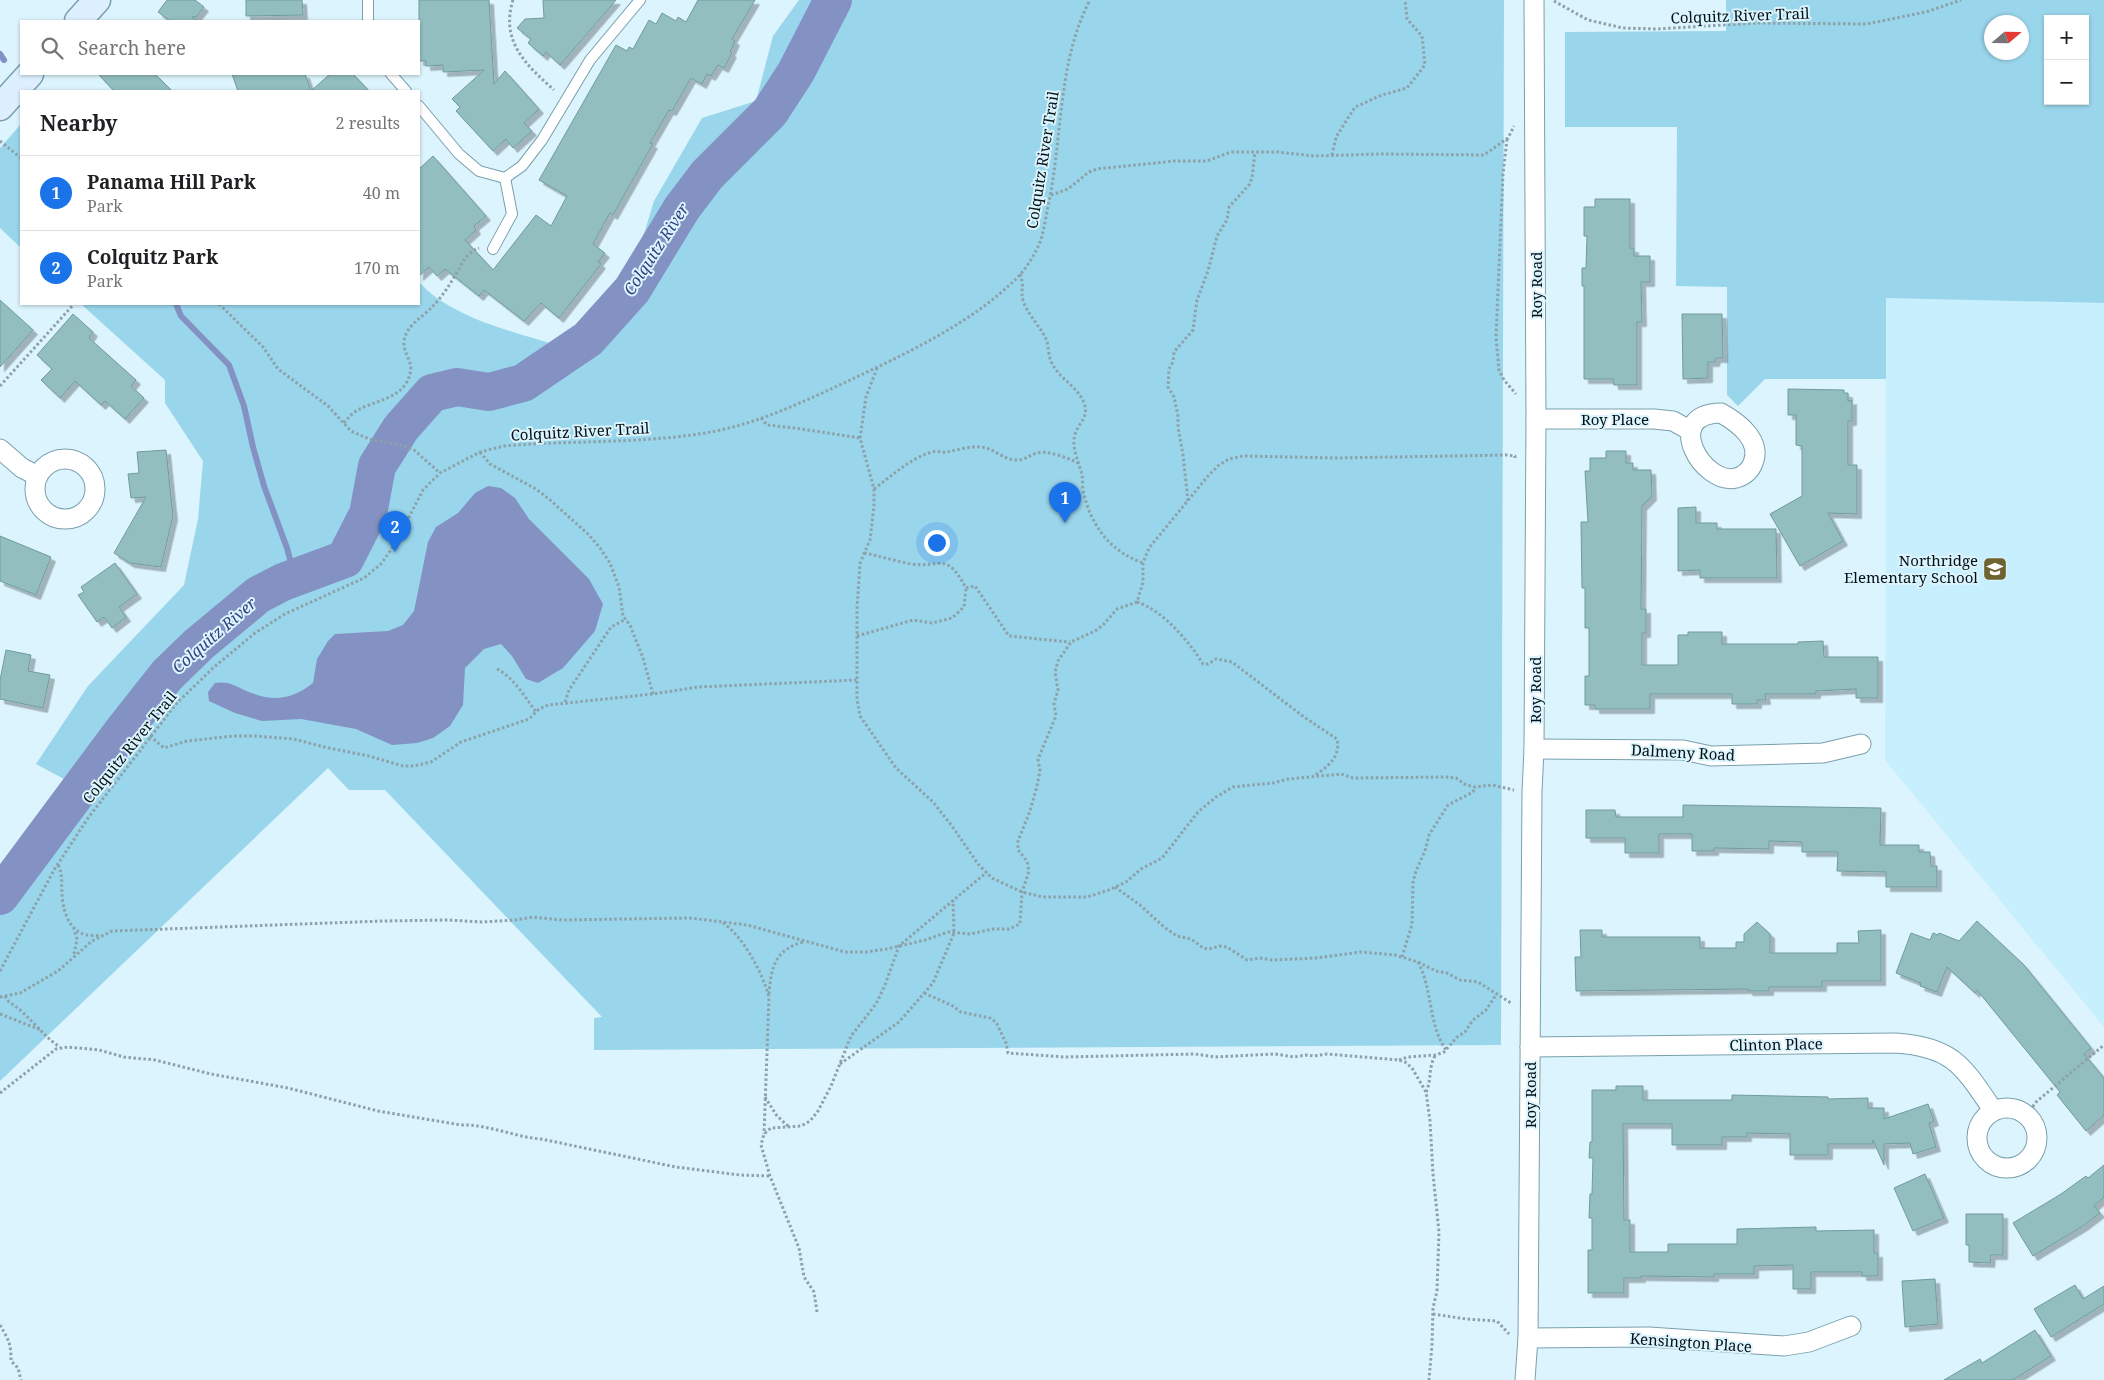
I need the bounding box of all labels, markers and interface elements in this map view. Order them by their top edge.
street label: Colquitz River Trail [1670,3,1810,27]
north arrow [1984,15,2029,60]
map controls [2044,15,2089,105]
button: + [2044,15,2089,60]
search box [20,20,420,75]
icon: search [38,34,66,62]
text: Search here [78,35,186,61]
button: − [2044,60,2089,105]
street label: Colquitz River Trail [1021,89,1063,230]
text: Nearby [40,109,118,137]
text: 2 results [336,112,400,134]
text: Panama Hill Park [87,169,256,195]
text: 1 [51,182,61,204]
text: 40 m [363,182,400,204]
text: Park [87,195,123,217]
water label: Colquitz River [618,198,694,299]
text: Colquitz Park [87,244,218,270]
street label: Roy Road [1526,252,1546,318]
text: 2 [51,257,61,279]
text: 170 m [354,257,400,279]
text: Park [87,270,123,292]
street label: Roy Place [1581,409,1649,429]
street label: Colquitz River Trail [510,417,650,445]
pin: 1 [1049,482,1081,523]
pin: 2 [379,511,411,552]
your location [924,530,950,556]
place label: Northridge Elementary School [1844,550,1978,587]
school or university icon: Northridge Elementary School [1982,556,2008,582]
water label: Colquitz River [167,592,261,678]
street label: Roy Road [1525,657,1545,723]
street label: Colquitz River Trail [77,686,181,807]
street label: Dalmeny Road [1630,739,1736,765]
street label: Clinton Place [1729,1033,1823,1055]
street label: Roy Road [1520,1062,1540,1128]
street label: Kensington Place [1629,1328,1753,1356]

